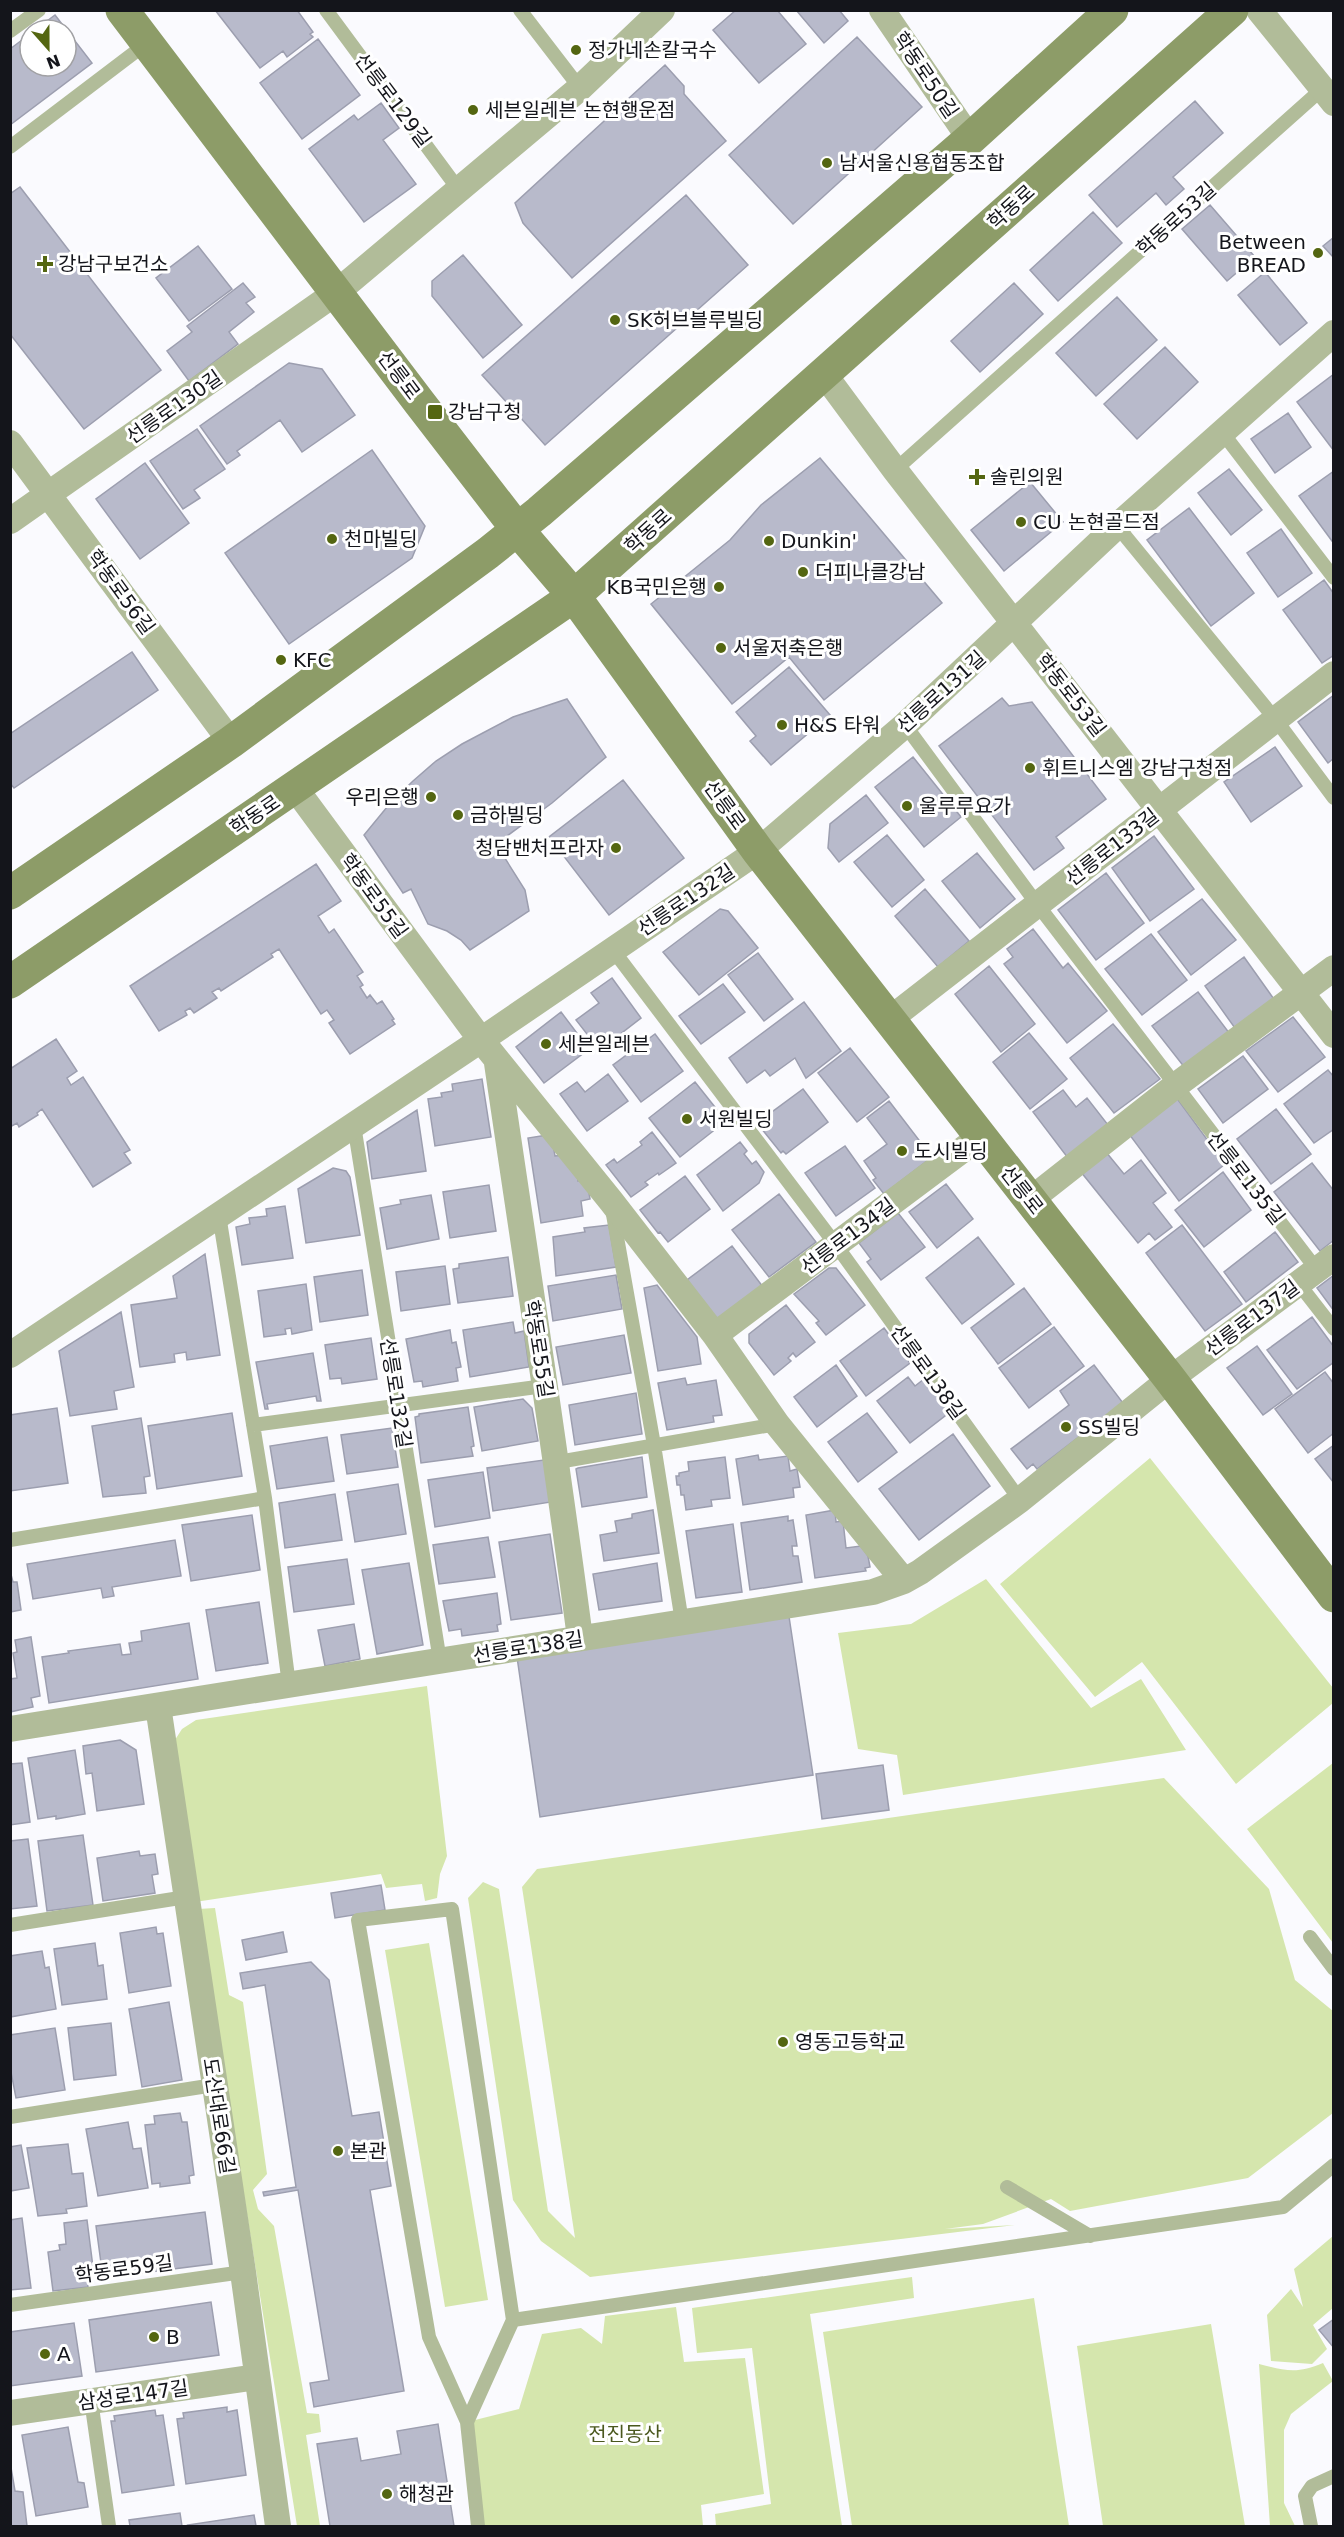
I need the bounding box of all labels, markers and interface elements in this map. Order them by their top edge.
north arrow [18,18,78,78]
street label: 학동로50길 [888,27,964,123]
place label: 정가네손칼국수 [588,38,717,62]
marker: 정가네손칼국수 [569,43,583,57]
street label: 선릉로129길 [350,48,436,152]
text: N [44,50,63,73]
place label: 세븐일레븐 논현행운점 [485,98,675,122]
marker: 세븐일레븐 논현행운점 [466,103,480,117]
place label: 남서울신용협동조합 [839,151,1005,175]
marker: 남서울신용협동조합 [820,156,834,170]
street label: 학동로53길 [1131,177,1221,261]
street label: 학동로 [982,180,1040,234]
place label: Between BREAD [1218,230,1306,277]
marker: Between BREAD [1311,246,1325,260]
place label: 강남구보건소 [58,252,168,276]
marker: 강남구보건소 [36,255,54,273]
place label: SK허브블루빌딩 [627,308,763,332]
marker: SK허브블루빌딩 [608,313,622,327]
street label: 선릉로 [373,346,425,404]
street label: 선릉로130길 [121,365,227,449]
place label: 강남구청 [448,400,522,424]
marker: 강남구청 [426,403,444,421]
place label: 솔린의원 [990,465,1064,489]
marker: 솔린의원 [968,468,986,486]
street label: 학동로 [619,504,677,558]
place label: CU 논현골드점 [1033,510,1160,534]
marker: CU 논현골드점 [1014,515,1028,529]
place label: 천마빌딩 [344,527,418,551]
place label: Dunkin' [781,529,857,553]
marker: 천마빌딩 [325,532,339,546]
marker: Dunkin' [762,534,776,548]
street label: 학동로56길 [82,545,160,639]
place label: 더피나클강남 [815,560,925,584]
marker: 더피나클강남 [796,565,810,579]
place label: KB국민은행 [607,575,707,599]
marker: KB국민은행 [712,580,726,594]
place label: 서울저축은행 [733,636,843,660]
marker: 서울저축은행 [714,641,728,655]
street label: 선릉로131길 [891,646,991,738]
place label: KFC [293,648,332,672]
street label: 학동로53길 [1031,649,1111,741]
marker: KFC [274,653,288,667]
place label: H&S 타워 [794,713,881,737]
marker: H&S 타워 [775,718,789,732]
place label: 휘트니스엠 강남구청점 [1042,756,1232,780]
marker: 휘트니스엠 강남구청점 [1023,761,1037,775]
street label: 선릉로 [699,776,751,834]
place label: 우리은행 [345,785,419,809]
street label: 학동로 [225,790,285,840]
marker: 우리은행 [424,790,438,804]
place label: 울루루요가 [919,794,1011,818]
marker: 울루루요가 [900,799,914,813]
place label: 금하빌딩 [470,803,544,827]
street label: 선릉로133길 [1061,803,1163,891]
marker: 금하빌딩 [451,808,465,822]
place label: 청담밴처프라자 [475,836,604,860]
marker: 청담밴처프라자 [609,841,623,855]
street label: 학동로55길 [335,849,413,943]
street label: 선릉로132길 [633,859,739,941]
place label: 세븐일레븐 [558,1032,650,1056]
marker: 세븐일레븐 [539,1037,553,1051]
place label: 서원빌딩 [699,1107,773,1131]
marker: 서원빌딩 [680,1112,694,1126]
street label: 선릉로135길 [1202,1127,1290,1229]
place label: 도시빌딩 [914,1139,988,1163]
marker: 도시빌딩 [895,1144,909,1158]
street label: 선릉로 [996,1161,1048,1219]
street label: 선릉로134길 [796,1193,900,1279]
street label: 선릉로137길 [1200,1275,1304,1361]
street label: 학동로55길 [519,1298,559,1400]
street label: 선릉로138길 [885,1320,971,1424]
street label: 선릉로132길 [375,1336,417,1450]
place label: SS빌딩 [1078,1415,1140,1439]
marker: SS빌딩 [1059,1420,1073,1434]
street label: 선릉로138길 [471,1626,585,1668]
place label: 영동고등학교 [795,2030,905,2054]
marker: 영동고등학교 [776,2035,790,2049]
street label: 도산대로66길 [198,2056,240,2176]
place label: 본관 [350,2139,387,2163]
marker: 본관 [331,2144,345,2158]
street label: 학동로59길 [73,2250,175,2288]
place label: B [166,2325,180,2349]
marker: B [147,2330,161,2344]
place label: A [57,2342,71,2366]
marker: A [38,2347,52,2361]
street label: 삼성로147길 [76,2375,190,2415]
park label: 전진동산 [588,2422,662,2446]
place label: 해청관 [399,2482,454,2506]
marker: 해청관 [380,2487,394,2501]

